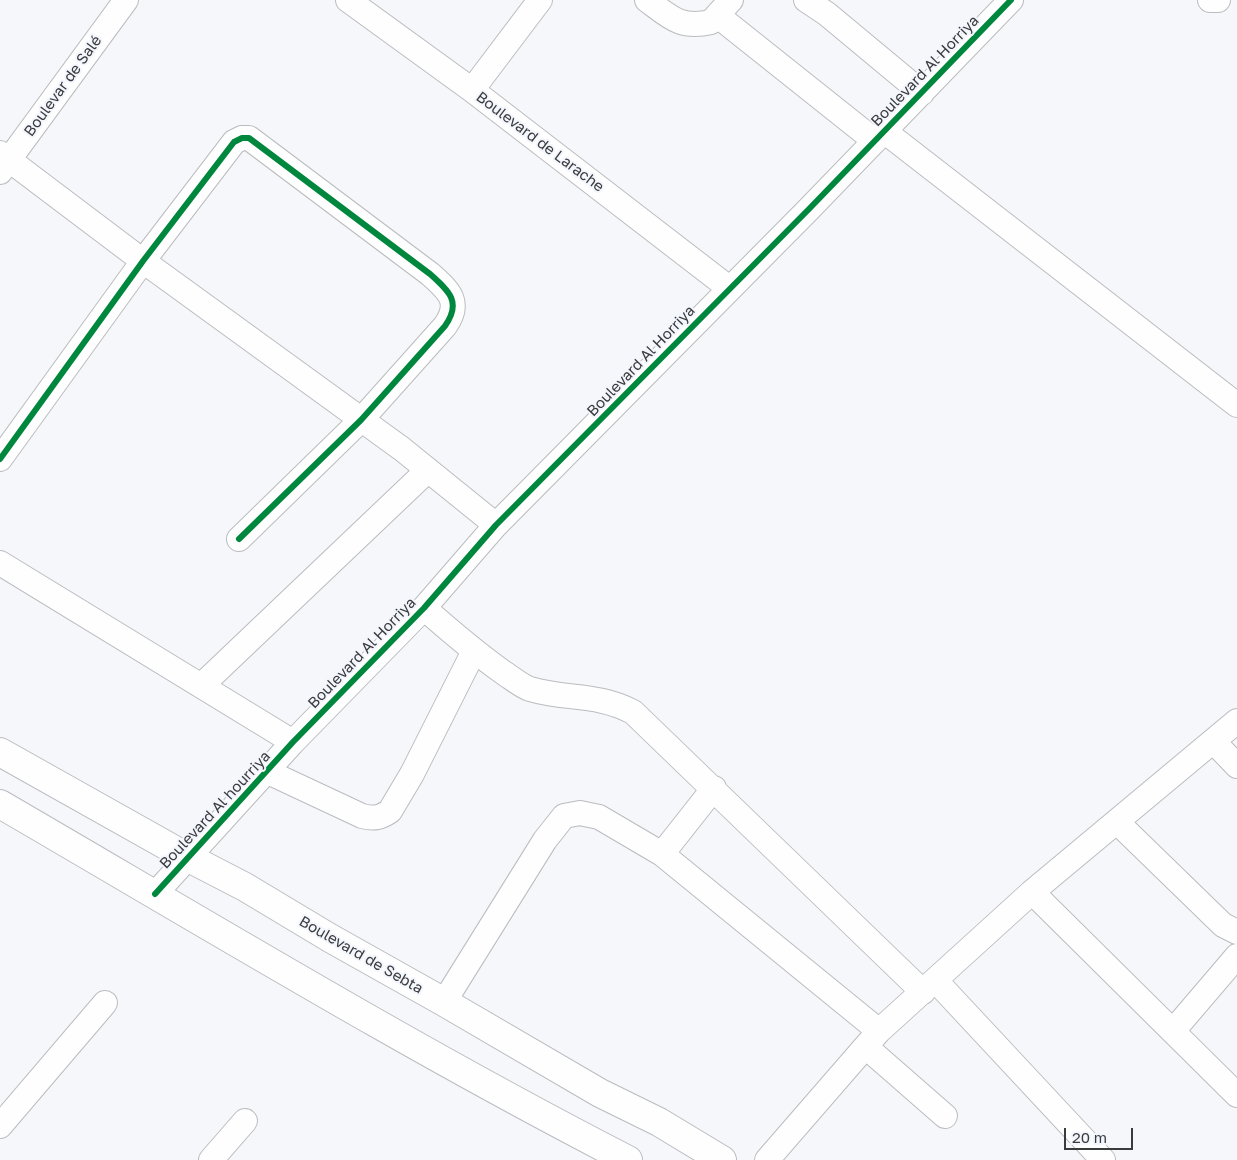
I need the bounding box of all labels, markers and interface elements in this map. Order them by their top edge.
street label: Boulevard Al Horriya [867,12,983,130]
street label: Boulevar de Salé [20,32,106,140]
street label: Boulevard de Larache [473,88,607,196]
street label: Boulevard Al Horriya [583,302,699,420]
street label: Boulevard Al Horriya [304,594,420,712]
street label: Boulevard Al hourriya [156,748,274,872]
street label: Boulevard de Sebta [296,912,426,998]
scale bar [1067,1118,1136,1150]
text: 20 m [1072,1128,1107,1146]

